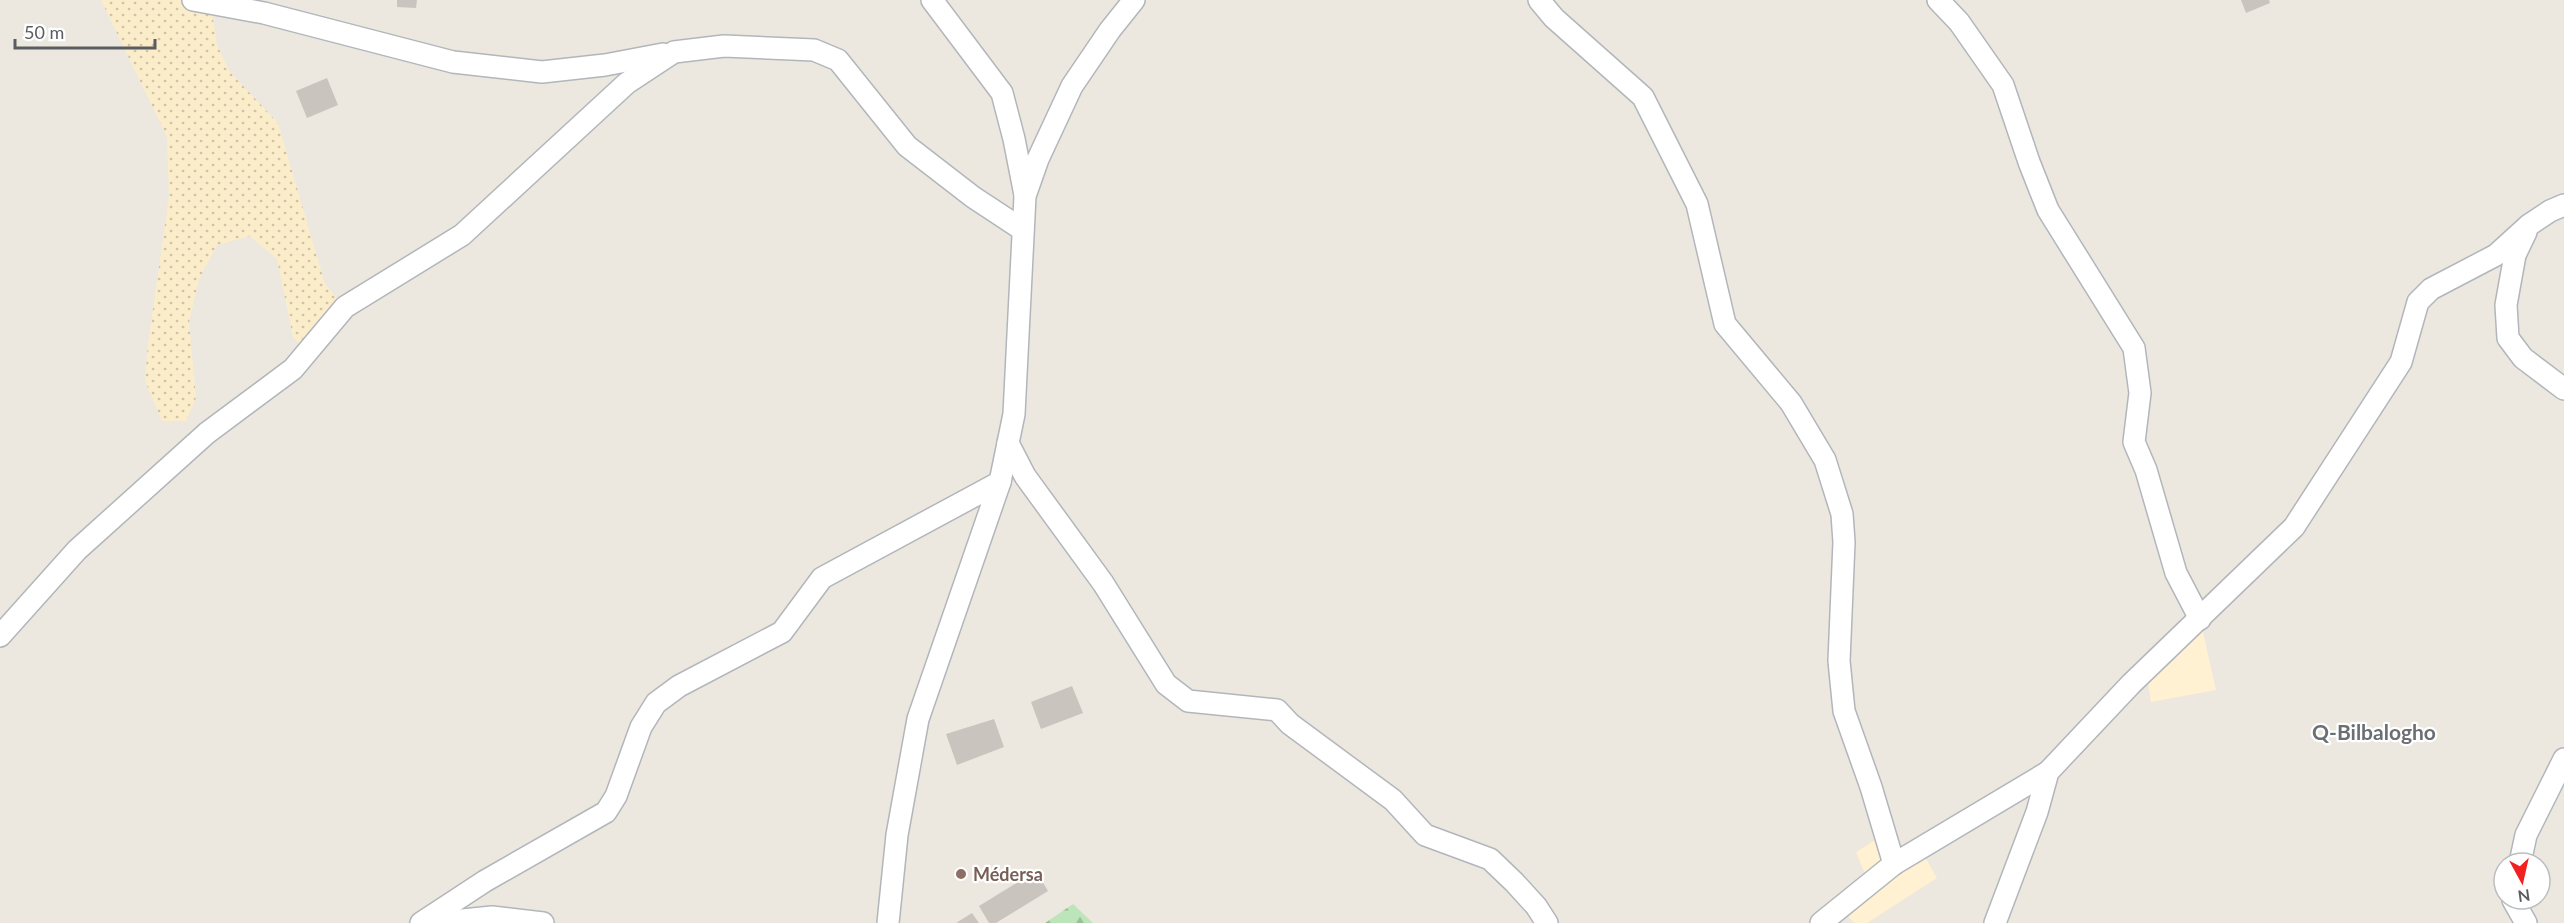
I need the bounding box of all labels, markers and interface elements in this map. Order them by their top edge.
scale bar [15,12,154,50]
text: 50 m [24,21,64,43]
district label: Q-Bilbalogho [2312,719,2436,744]
north arrow [2492,851,2552,911]
place label: Médersa [973,863,1043,885]
marker: Médersa [954,867,968,881]
text: N [2517,886,2532,907]

